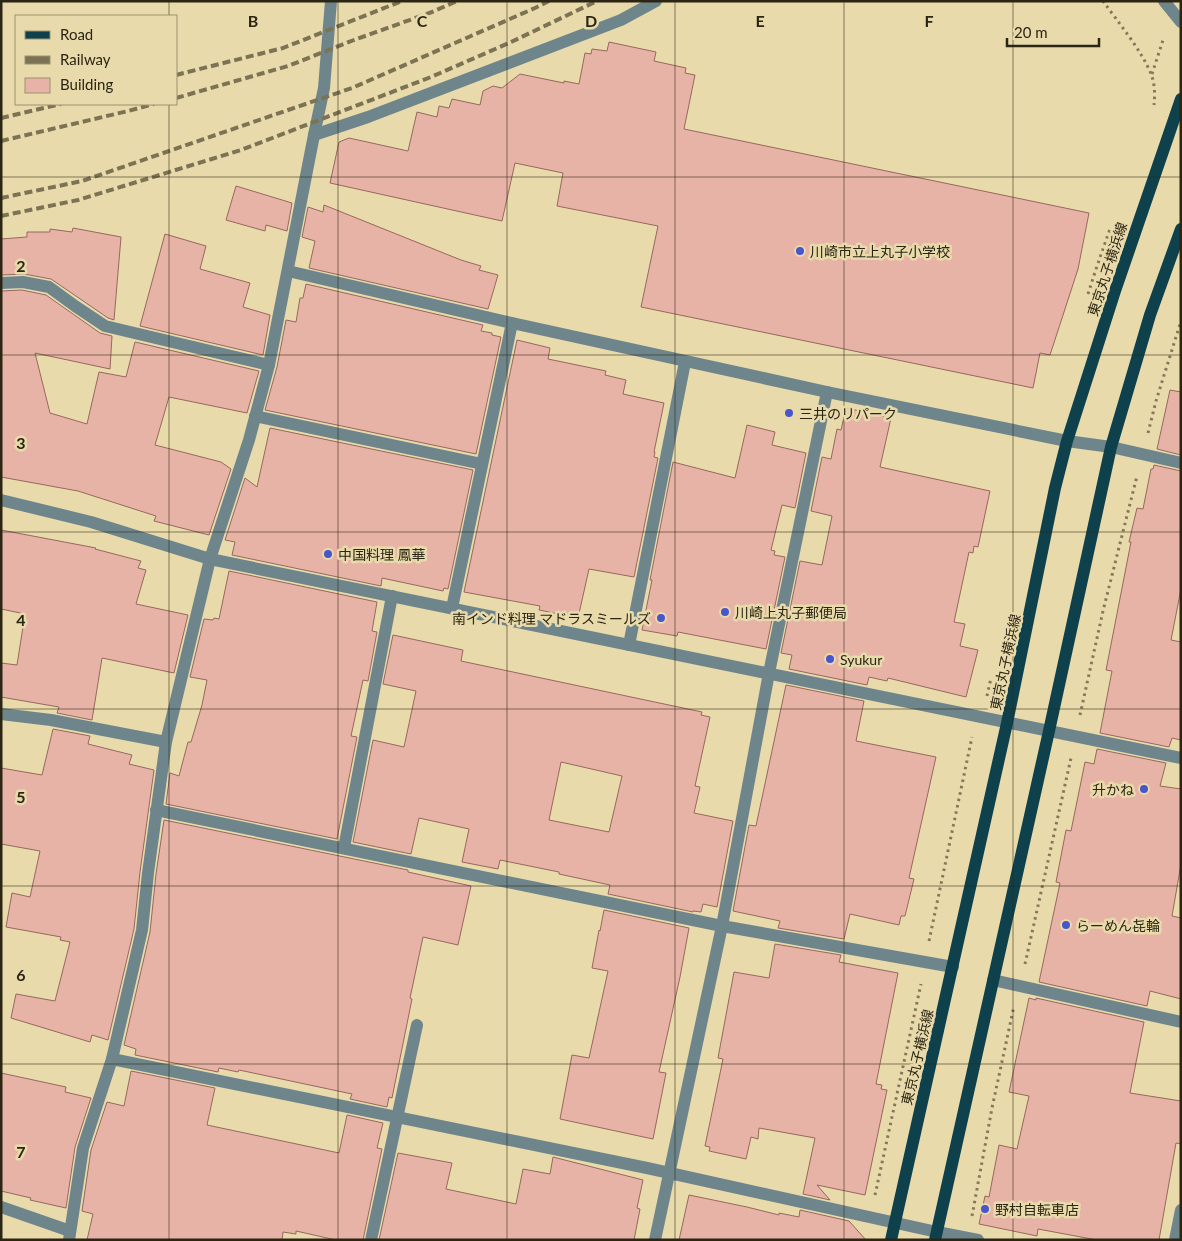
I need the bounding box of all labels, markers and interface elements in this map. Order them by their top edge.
text: B [248,11,258,30]
text: C [417,11,428,30]
text: D [585,11,597,30]
text: E [755,11,765,30]
text: F [924,11,934,30]
legend [15,15,178,105]
scale bar [1007,15,1100,47]
text: 20 m [1014,23,1048,41]
text: Road [60,25,93,43]
text: Railway [60,50,111,68]
text: Building [60,75,113,93]
street label: 東京丸子横浜線 [1084,220,1130,318]
place label: 川崎市立上丸子小学校 [810,243,950,260]
marker: 川崎市立上丸子小学校 [794,245,806,257]
text: 2 [16,256,26,275]
place label: 三井のリパーク [799,405,897,422]
marker: 三井のリパーク [783,407,795,419]
text: 3 [16,433,26,452]
place label: 中国料理 鳳華 [338,546,426,563]
marker: 中国料理 鳳華 [322,548,334,560]
place label: 川崎上丸子郵便局 [735,604,847,621]
marker: 川崎上丸子郵便局 [719,606,731,618]
text: 4 [16,610,26,629]
place label: 南インド料理 マドラスミールズ [452,610,651,627]
marker: 南インド料理 マドラスミールズ [655,612,667,624]
street label: 東京丸子横浜線 [986,612,1024,712]
place label: Syukur [840,651,882,668]
marker: Syukur [824,653,836,665]
place label: 升かね [1092,781,1134,798]
marker: 升かね [1138,783,1150,795]
text: 5 [16,787,26,806]
place label: らーめん㐂輪 [1076,917,1160,934]
marker: らーめん㐂輪 [1060,919,1072,931]
text: 6 [16,965,26,984]
street label: 東京丸子横浜線 [898,1007,936,1107]
text: 7 [16,1142,26,1161]
place label: 野村自転車店 [995,1201,1079,1218]
marker: 野村自転車店 [979,1203,991,1215]

